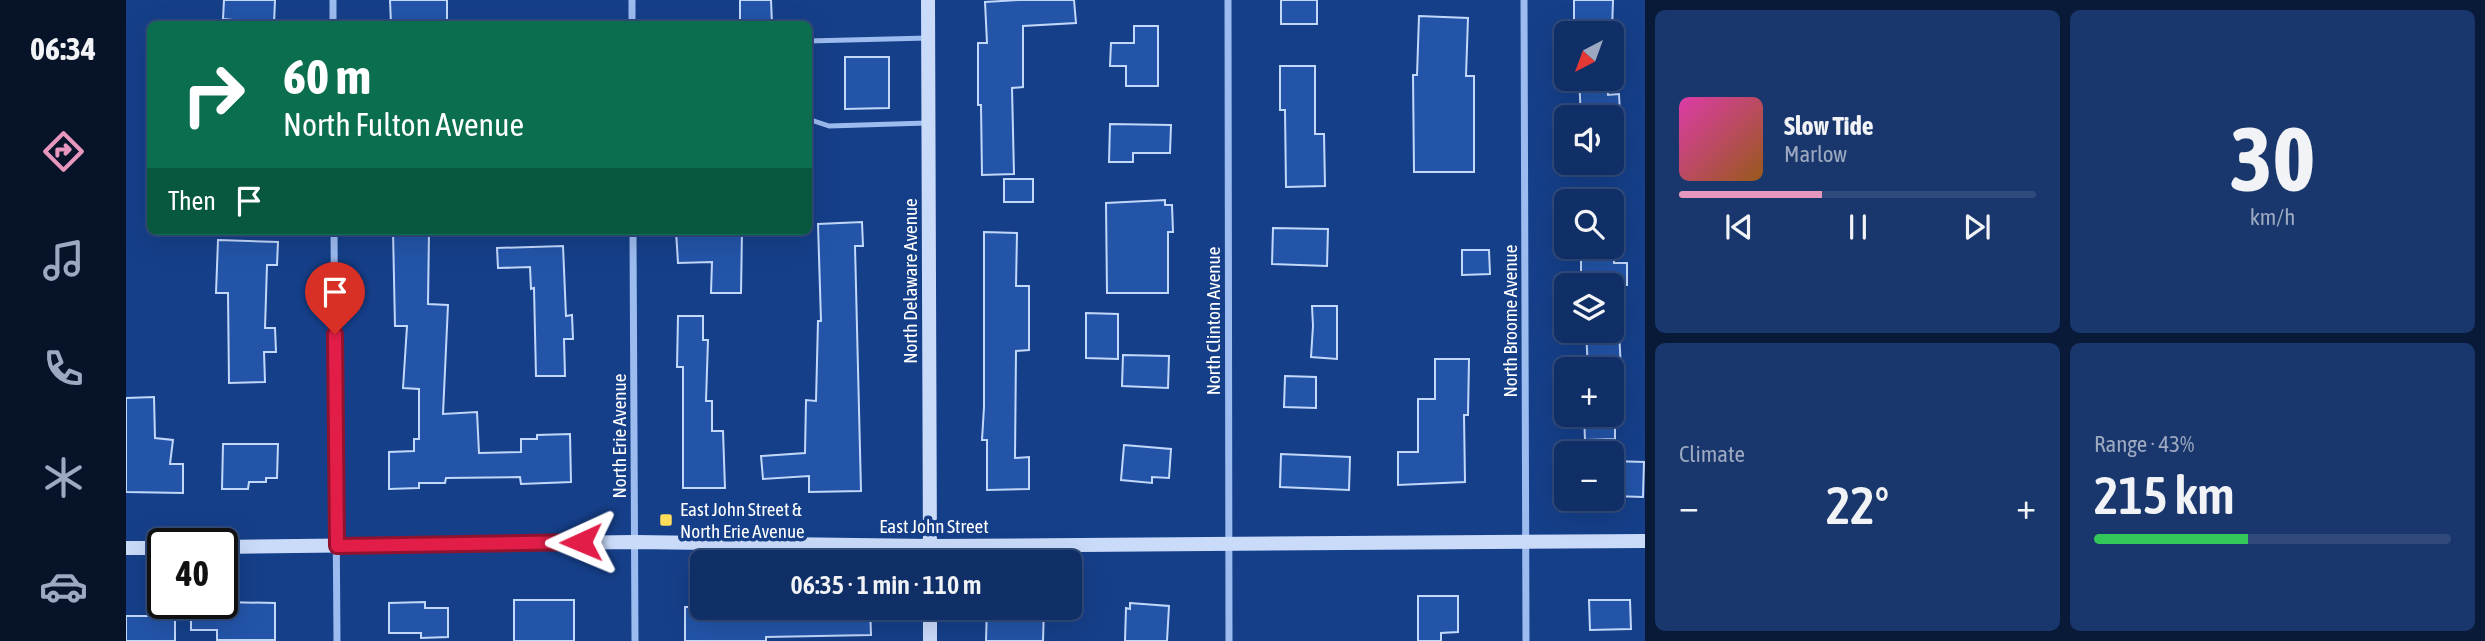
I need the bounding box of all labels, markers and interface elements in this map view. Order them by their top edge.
north arrow [1554,21,1624,91]
map controls [1554,21,1624,511]
text: 06:34 [30,30,96,67]
text: 60 m [283,48,371,104]
icon: right [168,49,259,140]
button: sound [1554,105,1624,175]
text: North Fulton Avenue [283,106,524,143]
text: 30 [2230,106,2315,210]
text: Slow Tide [1784,111,1874,141]
icon: directions [39,127,88,176]
text: Marlow [1784,141,1847,167]
icon: arrive [230,182,268,220]
text: Then [168,186,216,216]
button: search [1554,189,1624,259]
street label: North Delaware Avenue [899,198,921,364]
text: km/h [2250,204,2295,230]
icon: previous [1720,208,1758,246]
icon: pause [1839,208,1877,246]
icon: next [1958,208,1996,246]
icon: music [39,236,88,285]
street label: North Broome Avenue [1499,245,1521,397]
street label: North Clinton Avenue [1202,247,1224,395]
pin [305,262,365,334]
icon: arrive [316,273,354,311]
button: layers [1554,273,1624,343]
icon: phone [39,344,88,393]
button: + [1554,357,1624,427]
street label: North Erie Avenue [608,374,630,498]
text: Range · 43% [2094,431,2194,457]
button: − [1554,441,1624,511]
text: Climate [1679,441,1745,467]
icon: climate [39,453,88,502]
text: 215 km [2094,465,2235,525]
text: 22° [1826,475,1889,535]
text: − [1679,484,1699,527]
text: + [2016,484,2036,527]
place label: East John Street & North Erie Avenue [680,498,805,542]
position arrow [544,505,618,579]
marker: East John Street & North Erie Avenue [658,512,674,528]
street label: East John Street [879,515,989,537]
speed limit sign: 40 [147,528,238,619]
icon: car [39,562,88,611]
text: 06:35 · 1 min · 110 m [791,570,981,600]

